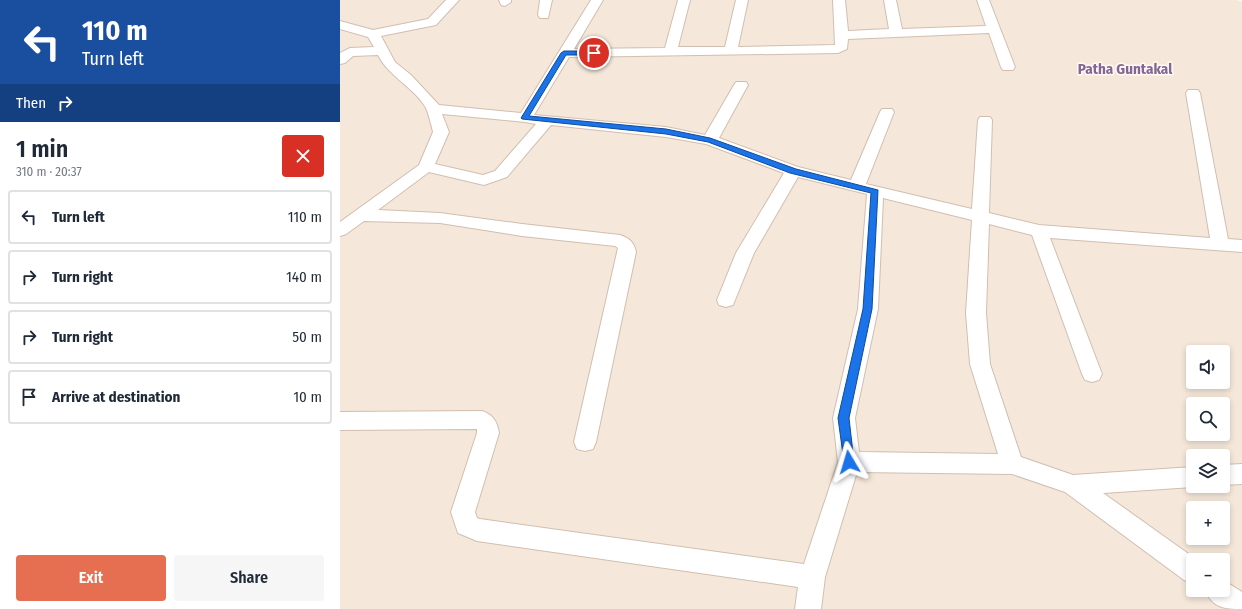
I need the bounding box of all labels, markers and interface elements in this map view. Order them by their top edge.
text: 110 m [82,14,148,47]
icon: left [16,16,68,68]
pin [577,36,611,70]
icon: arrive [583,42,605,64]
text: Turn left [82,48,144,70]
district label: Patha Guntakal [1078,60,1173,78]
icon: right [54,92,76,114]
text: Then [16,94,46,112]
text: 1 min [16,135,68,163]
button: close [282,135,324,177]
text: 310 m · 20:37 [16,164,82,179]
icon: left [18,206,40,228]
text: Turn left [52,208,105,226]
text: 110 m [288,208,322,226]
icon: right [18,266,40,288]
text: Turn right [52,268,113,286]
text: 140 m [286,268,322,286]
icon: right [18,326,40,348]
text: Turn right [52,328,113,346]
text: 50 m [292,328,322,346]
map controls [1186,345,1230,597]
button: sound [1186,345,1230,389]
icon: arrive [18,386,40,408]
text: Arrive at destination [52,388,180,406]
text: 10 m [293,388,322,406]
button: search [1186,397,1230,441]
position arrow [828,441,870,483]
button: layers [1186,449,1230,493]
button: + [1186,501,1230,545]
button: − [1186,553,1230,597]
button: Exit [16,555,166,601]
button: Share [174,555,324,601]

